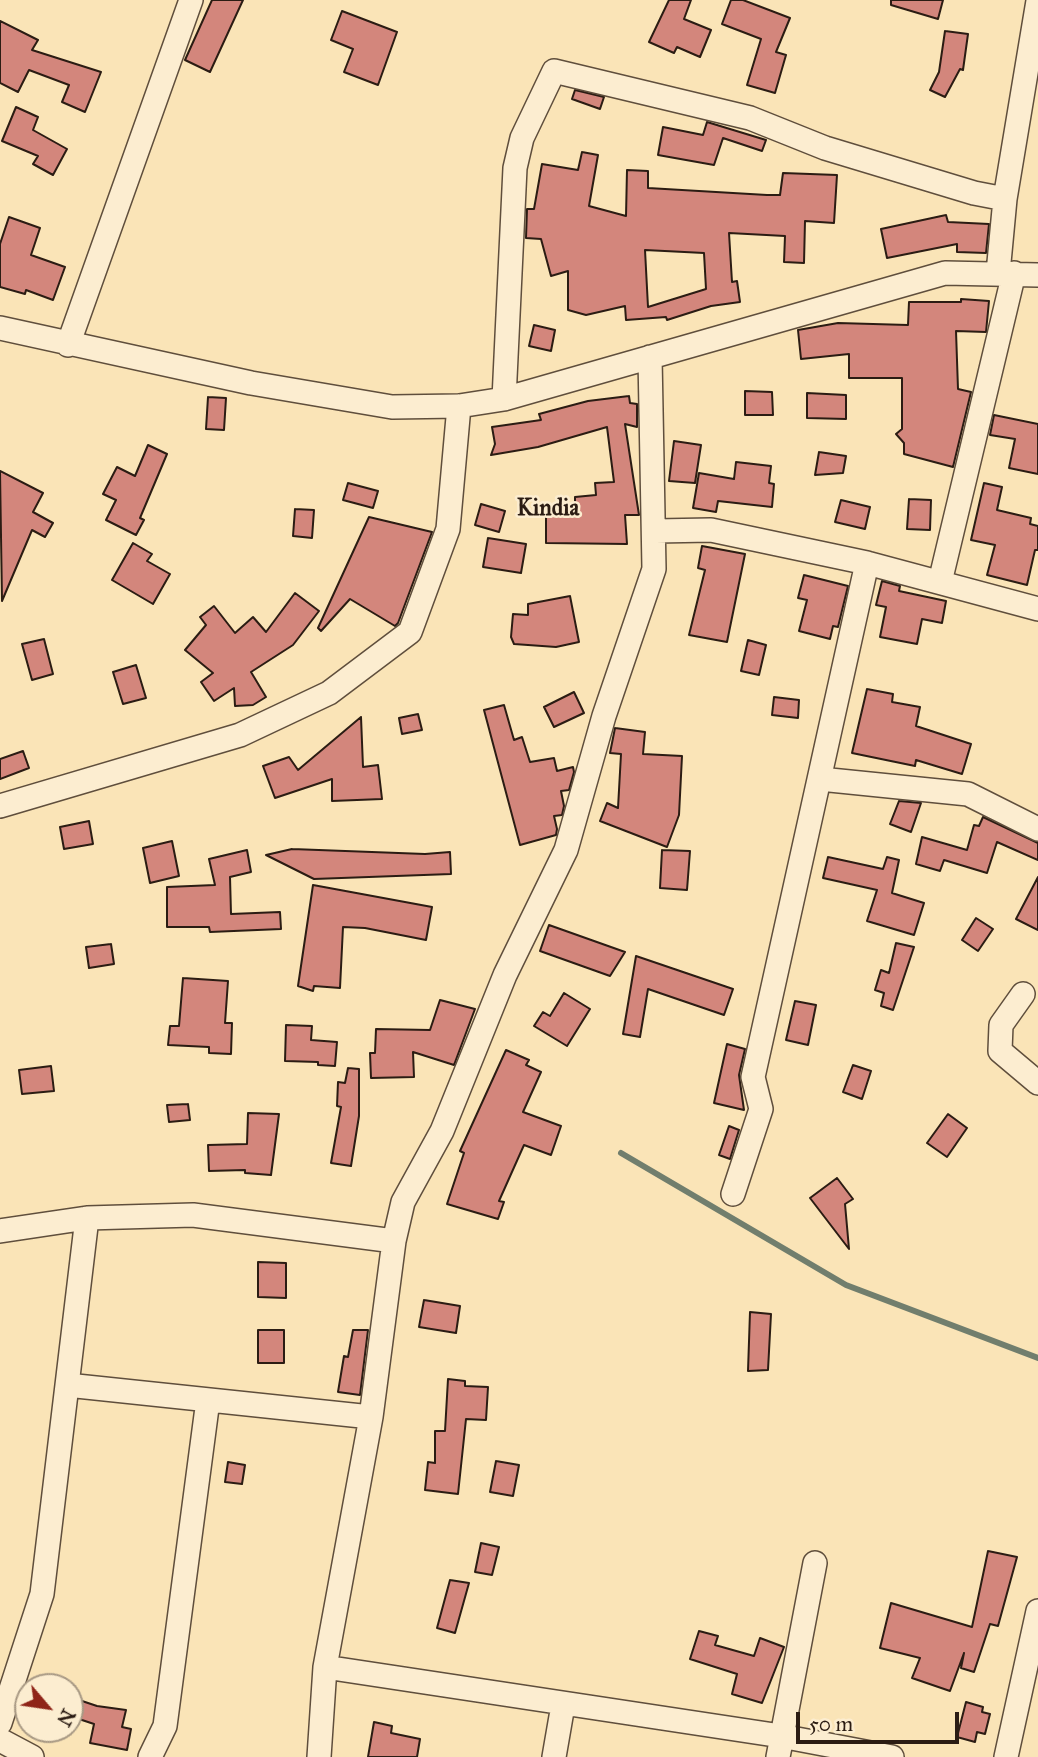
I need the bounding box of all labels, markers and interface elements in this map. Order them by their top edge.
district label: Kindia [517,495,579,523]
north arrow [14,1673,84,1743]
scale bar [800,1698,963,1742]
text: N [52,1705,80,1730]
text: 50 m [809,1711,853,1737]

